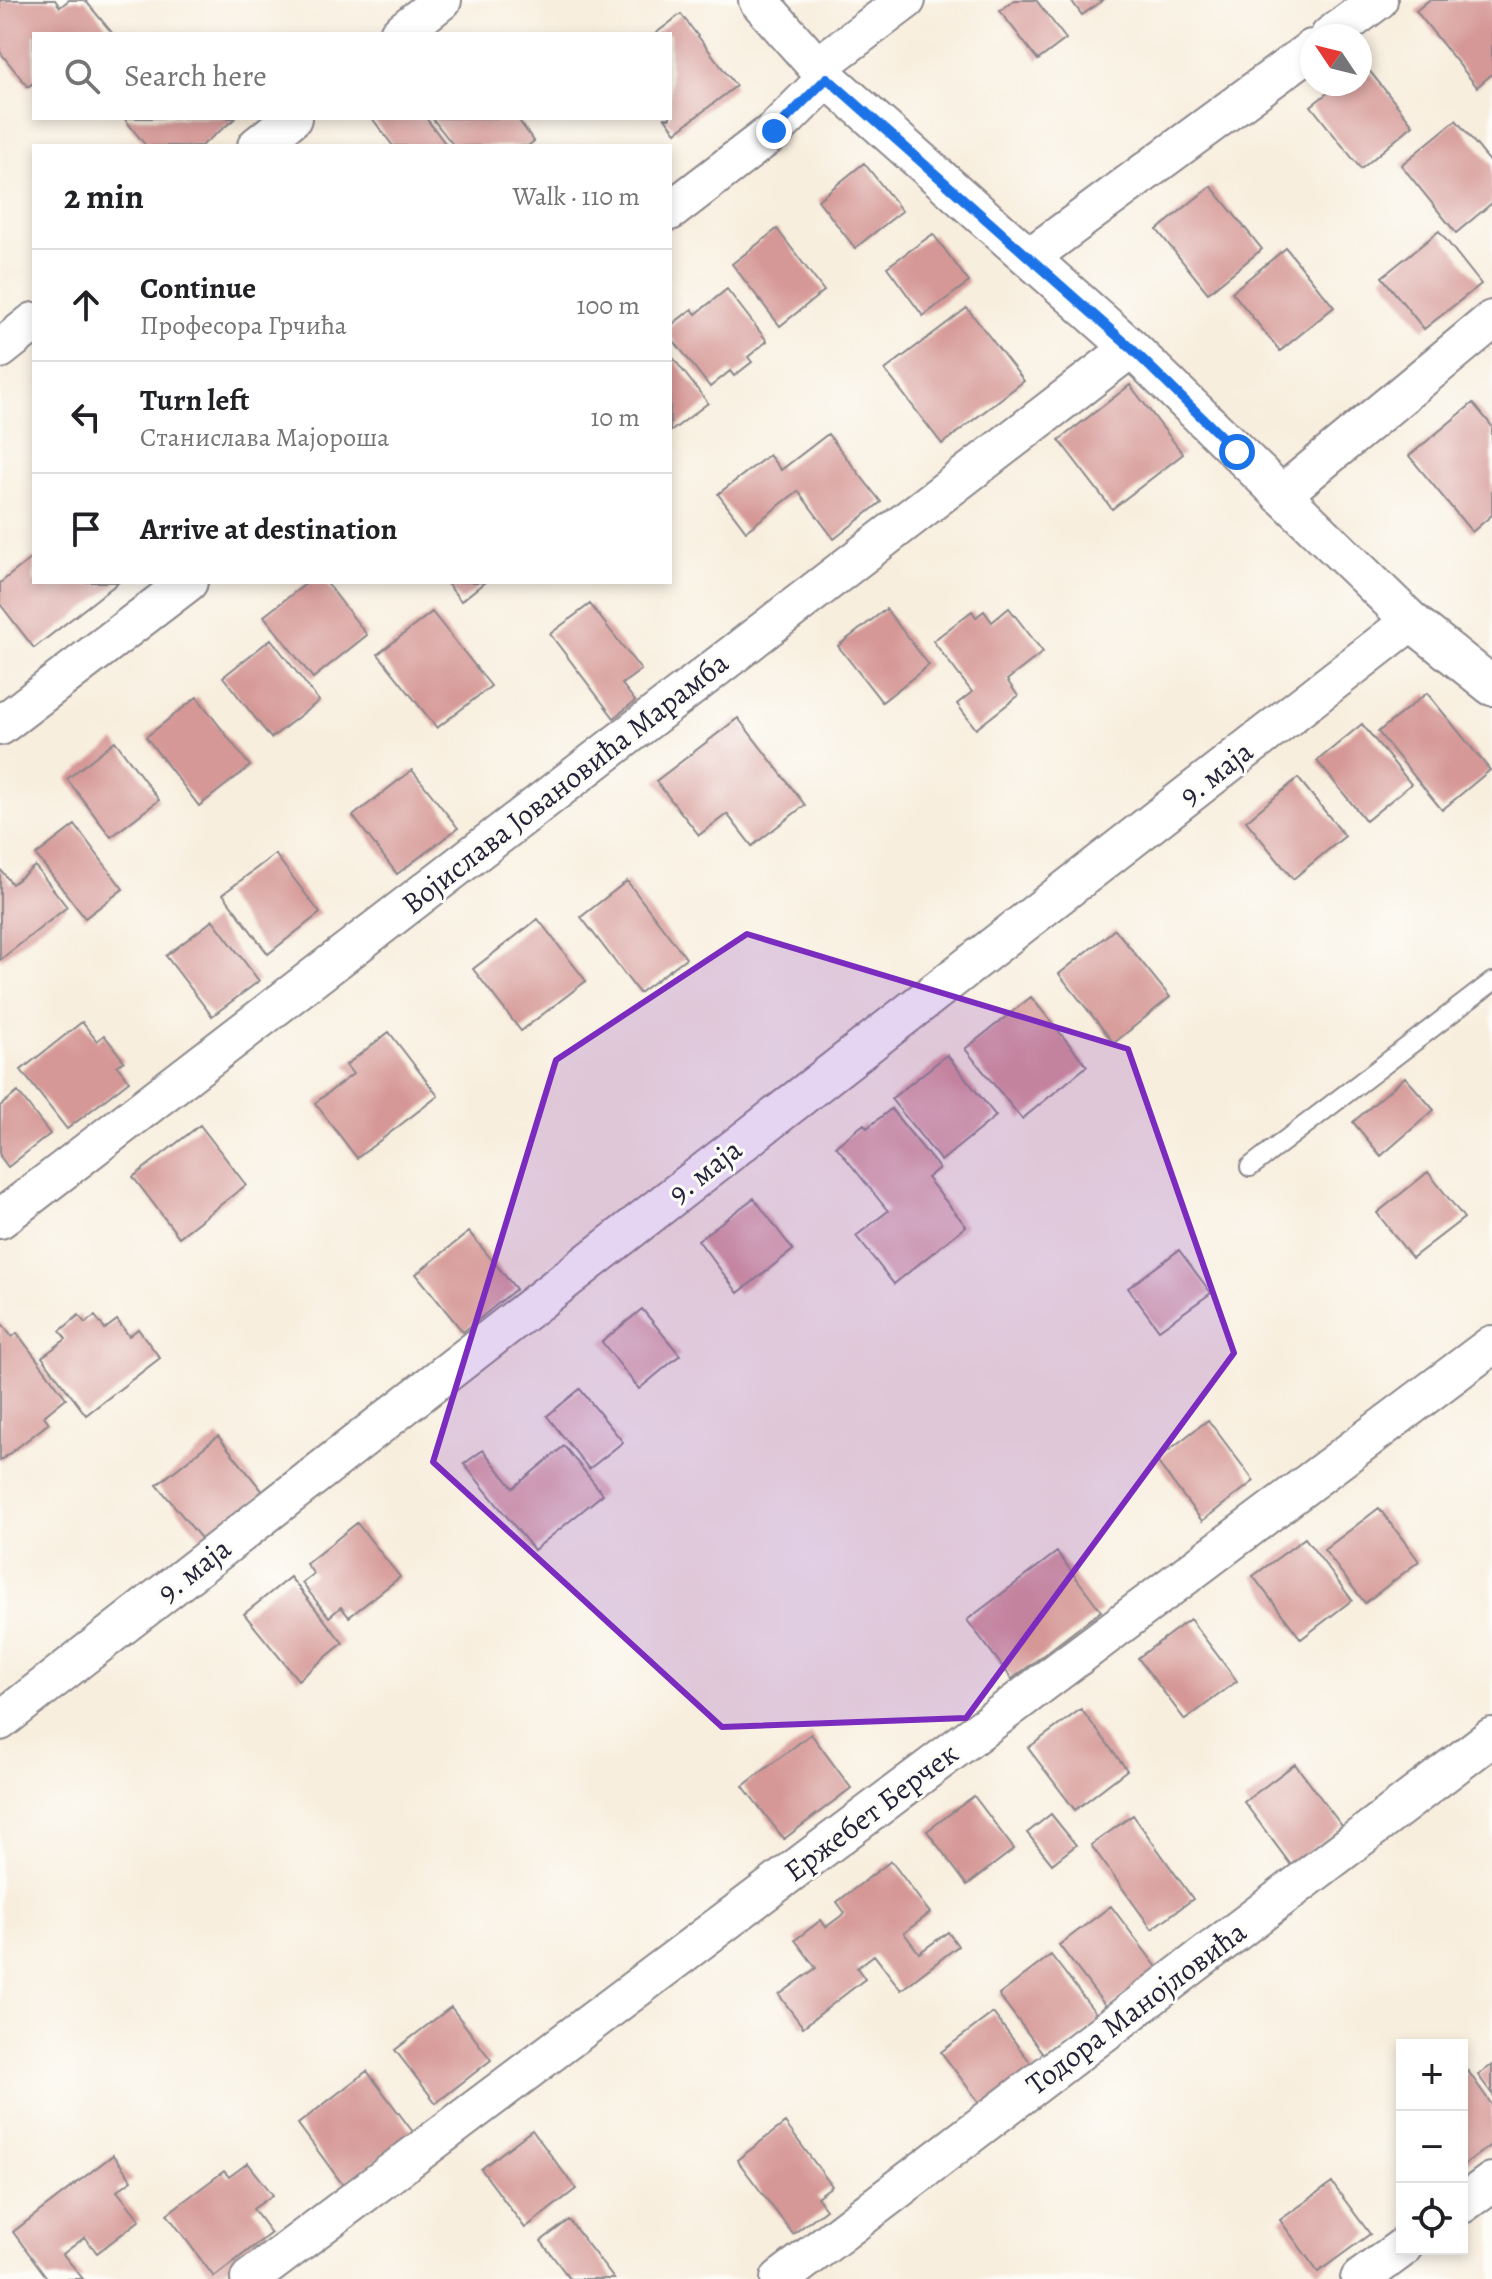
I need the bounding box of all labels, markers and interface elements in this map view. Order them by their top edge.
north arrow [1300,24,1372,96]
search box [32,32,672,120]
icon: search [60,54,104,98]
text: Search here [124,56,267,96]
route end [756,113,792,149]
text: 2 min [64,173,144,220]
text: Walk · 110 m [513,179,640,214]
text: Continue [140,268,256,308]
icon: ahead [64,283,108,327]
text: 100 m [577,288,640,323]
text: Професора Грчића [140,308,347,343]
text: Turn left [140,380,249,420]
icon: left [64,395,108,439]
text: 10 m [590,400,640,435]
text: Станислава Мајороша [140,420,389,455]
route start [1219,434,1255,470]
icon: arrive [64,507,108,551]
text: Arrive at destination [140,509,397,549]
street label: Војислава Јовановића Марамба [393,643,737,923]
street label: 9. маја [1171,731,1261,814]
street label: 9. маја [660,1129,750,1212]
street label: 9. маја [149,1528,239,1611]
street label: Ержебет Берчек [776,1733,966,1891]
street label: Тодора Манојловића [1018,1912,1254,2104]
map controls [1396,2039,1468,2255]
button: + [1396,2039,1468,2111]
button: − [1396,2111,1468,2183]
button: locate [1396,2183,1468,2255]

